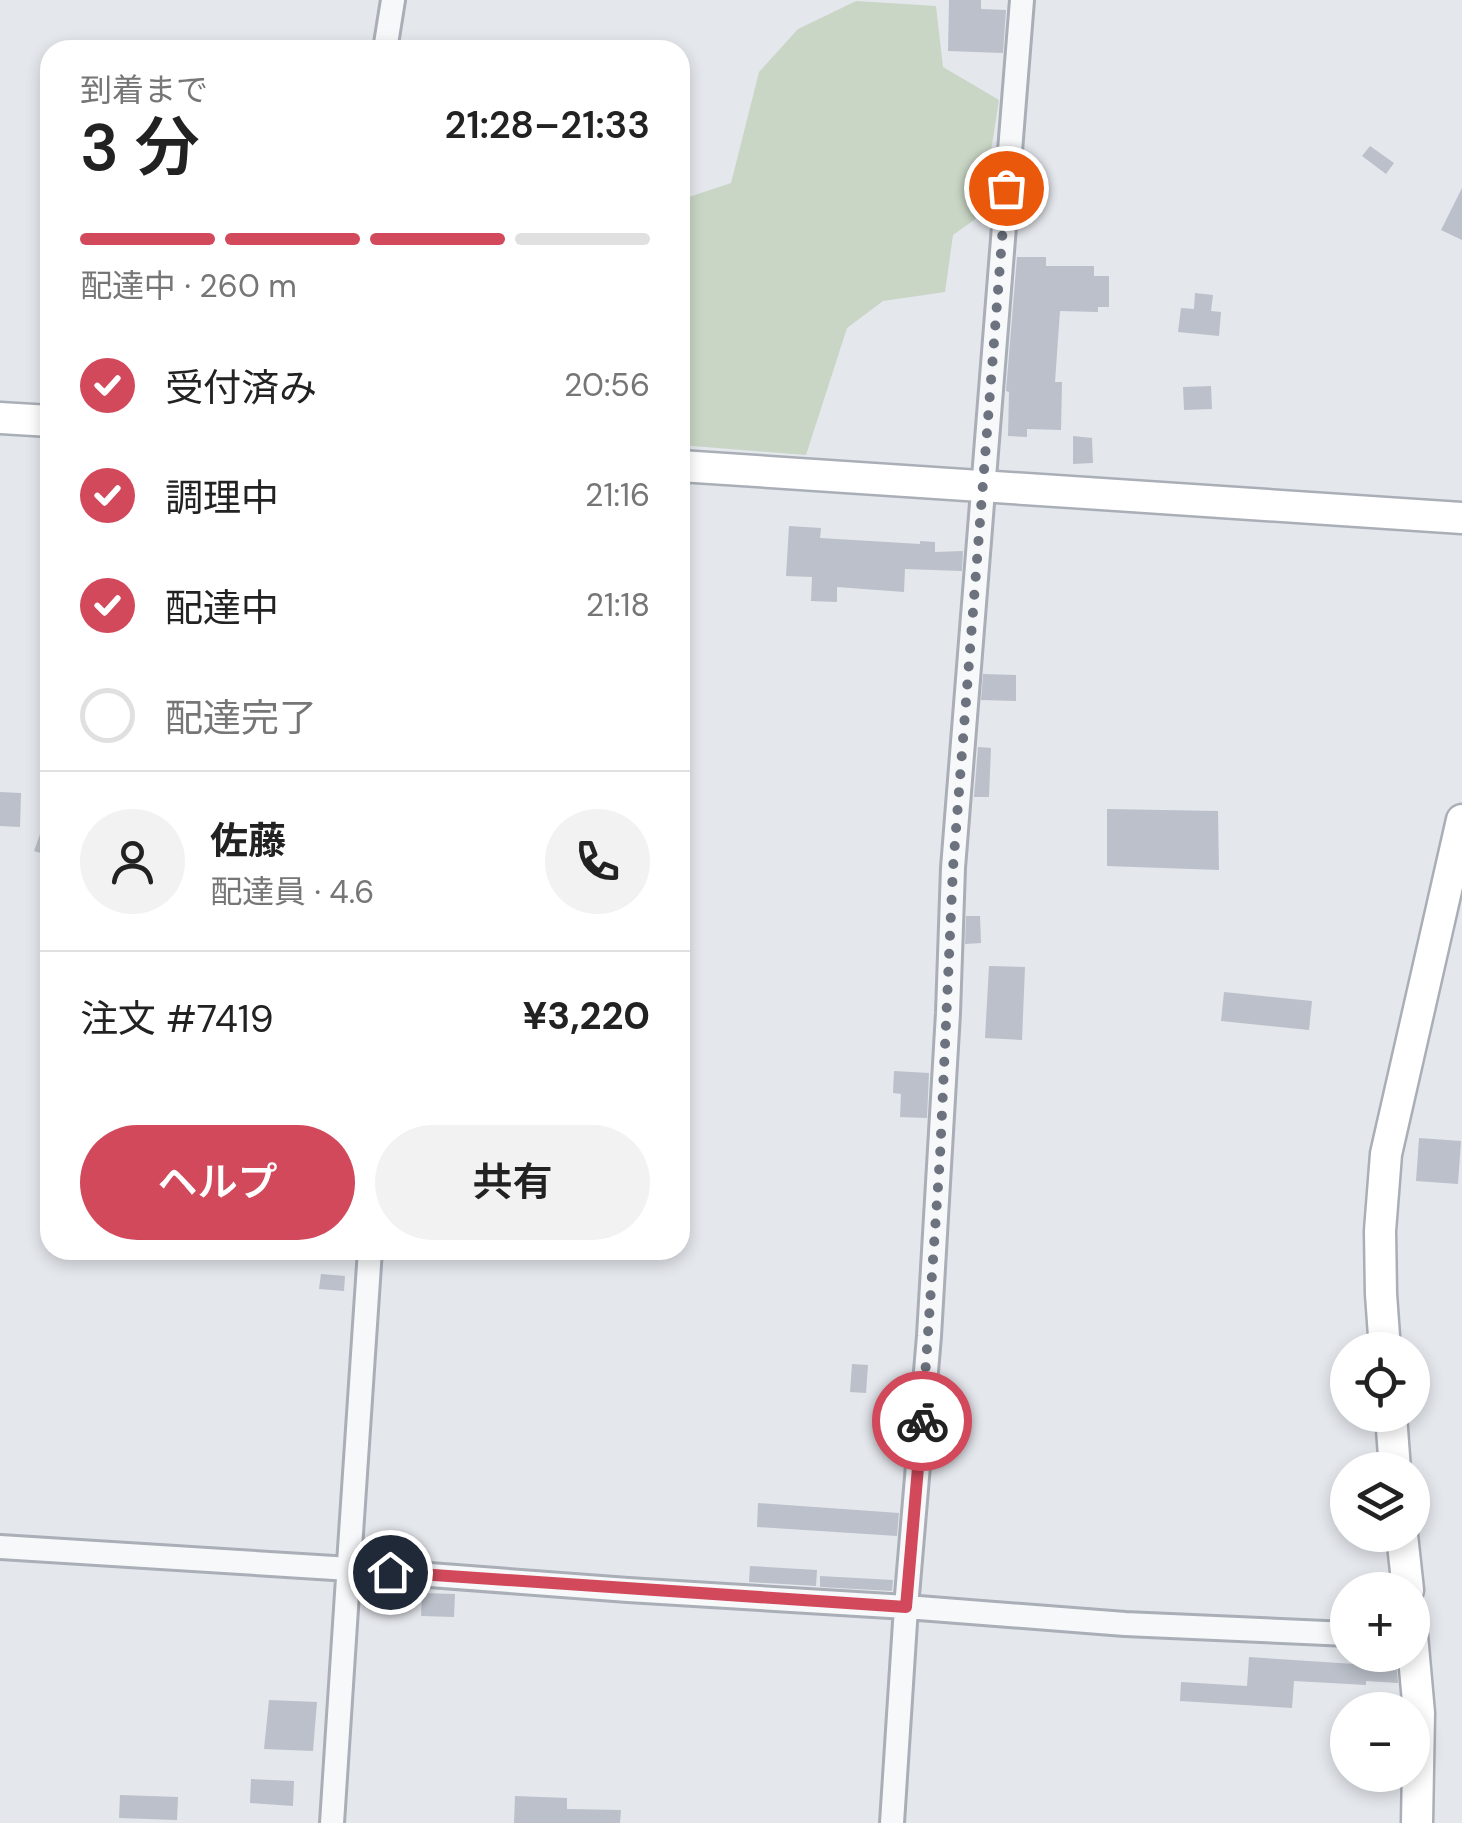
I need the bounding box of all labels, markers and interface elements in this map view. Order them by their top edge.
text: 到着まで [80,69,208,111]
text: 21:28–21:33 [445,100,650,150]
text: 3 分 [80,106,200,190]
pin [964,146,1049,231]
icon: bag [979,161,1034,216]
text: 配達中 · 260 m [80,265,297,307]
icon: check [80,358,135,413]
text: 受付済み [165,363,317,413]
text: 20:56 [564,364,650,406]
icon: check [80,468,135,523]
text: 調理中 [165,473,279,523]
text: 21:16 [585,474,650,516]
icon: check [80,578,135,633]
text: 配達中 [165,583,279,633]
text: 21:18 [586,584,650,626]
text: 配達完了 [165,693,317,743]
button: person [80,809,185,914]
button: phone [545,809,650,914]
text: 佐藤 [210,816,286,866]
text: 配達員 · 4.6 [210,871,374,913]
text: ¥3,220 [523,991,650,1041]
text: 注文 #7419 [80,994,274,1044]
button: ヘルプ [80,1125,355,1240]
button: 共有 [375,1125,650,1240]
map controls [1330,1332,1430,1792]
button: locate [1330,1332,1430,1432]
courier [872,1371,972,1471]
icon: bike [895,1394,950,1449]
button: layers [1330,1452,1430,1552]
pin [348,1530,433,1615]
icon: home [363,1545,418,1600]
button: + [1330,1572,1430,1672]
button: − [1330,1692,1430,1792]

